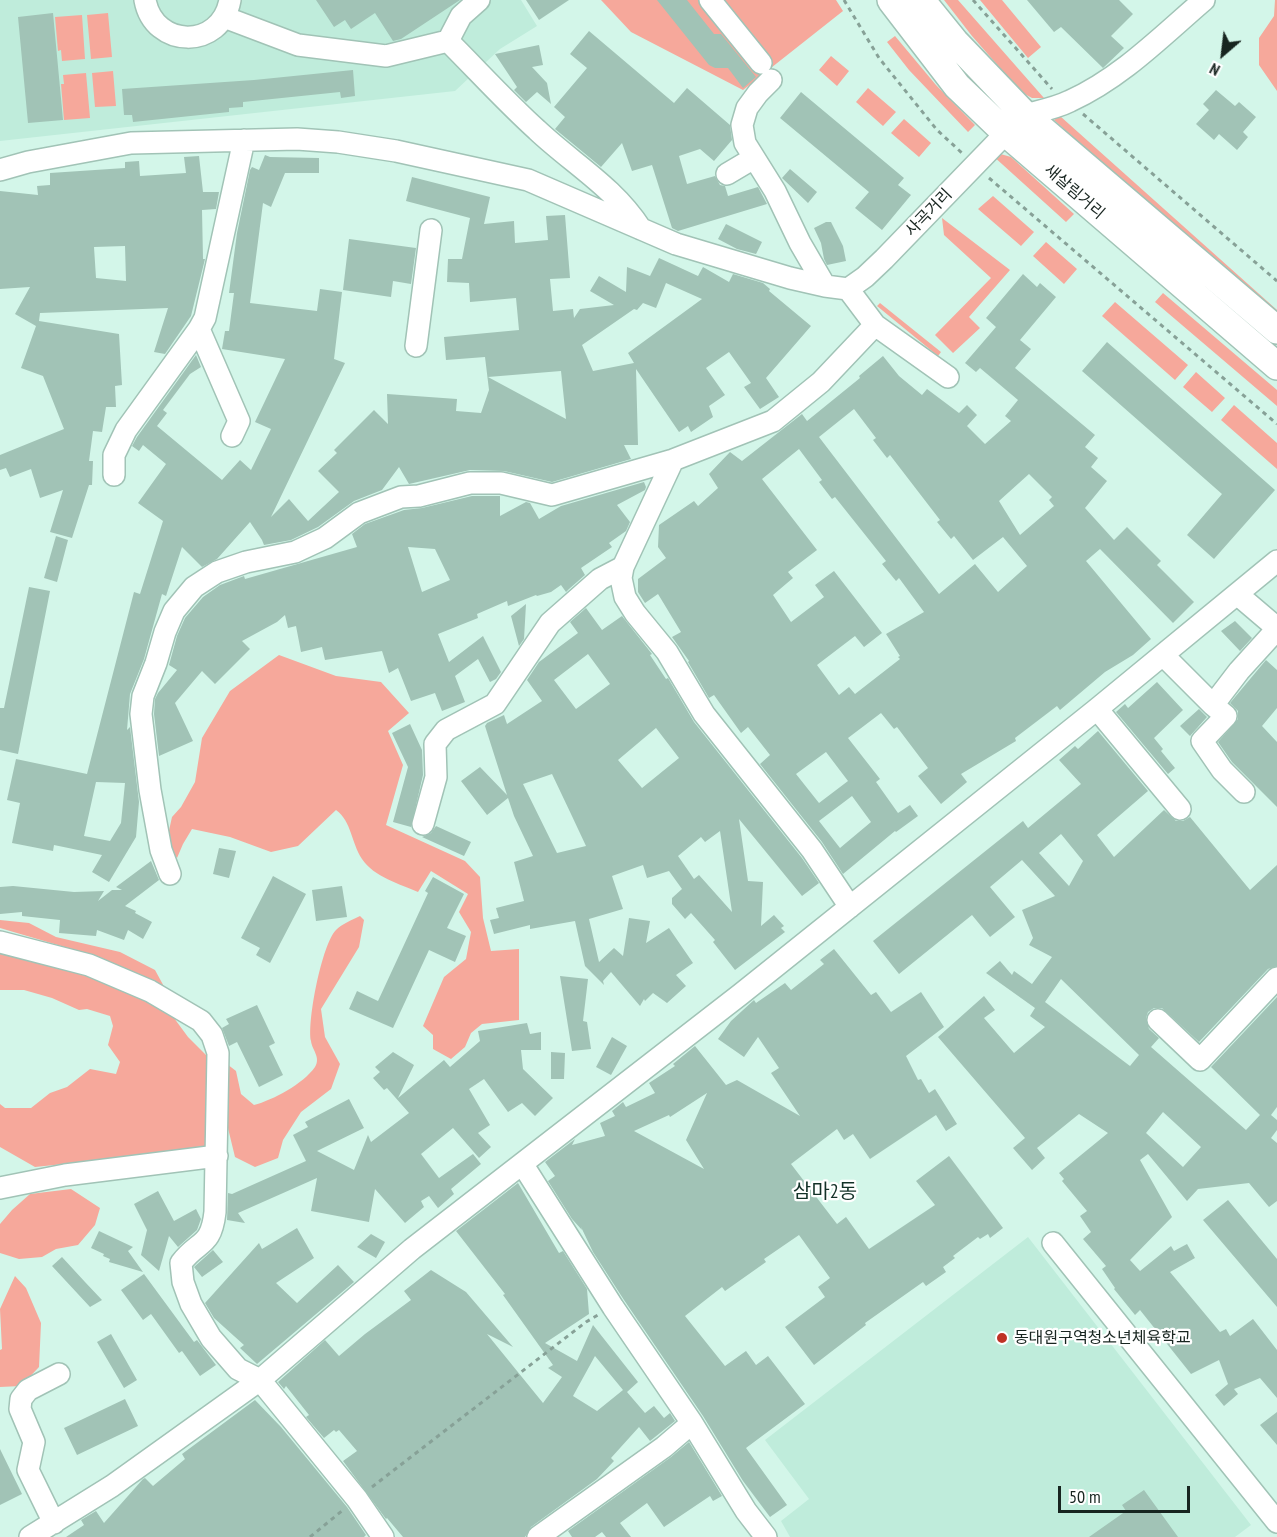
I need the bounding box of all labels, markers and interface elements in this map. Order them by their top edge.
north arrow [1193,24,1253,84]
text: N [1206,59,1223,81]
street label: 새살림거리 [1040,161,1108,223]
street label: 사곡거리 [902,185,956,241]
district label: 삼마2동 [793,1180,857,1204]
place label: 동대원구역청소년체육학교 [1014,1328,1191,1348]
marker: 동대원구역청소년체육학교 [995,1331,1009,1345]
scale bar [1061,1474,1193,1512]
text: 50 m [1069,1485,1101,1508]

